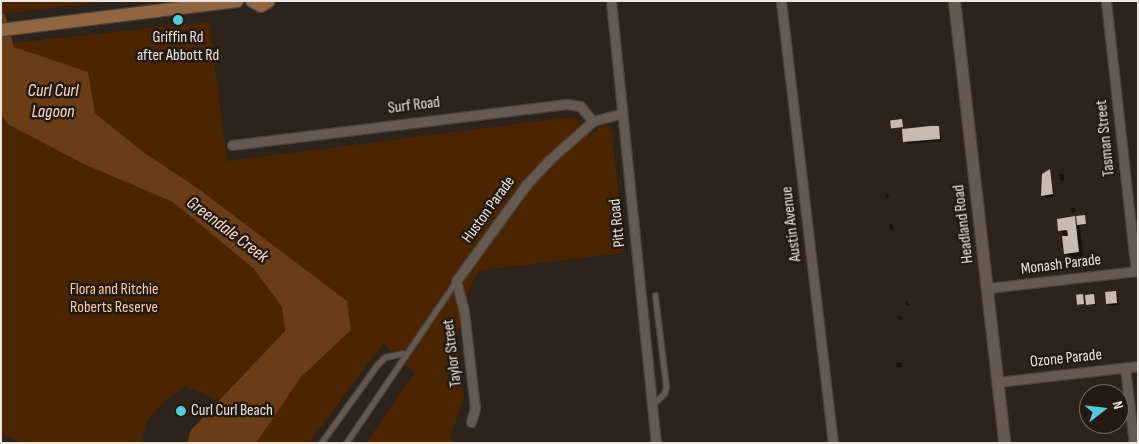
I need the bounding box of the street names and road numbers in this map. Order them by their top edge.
street label: Surf Road [387,93,441,119]
street label: Tasman Street [1092,99,1120,177]
street label: Huston Parade [458,173,520,247]
street label: Headland Road [950,184,978,264]
street label: Austin Avenue [778,185,806,263]
street label: Pitt Road [606,198,630,248]
street label: Monash Parade [1020,251,1102,279]
street label: Taylor Street [439,318,467,388]
street label: Ozone Parade [1029,346,1103,372]

